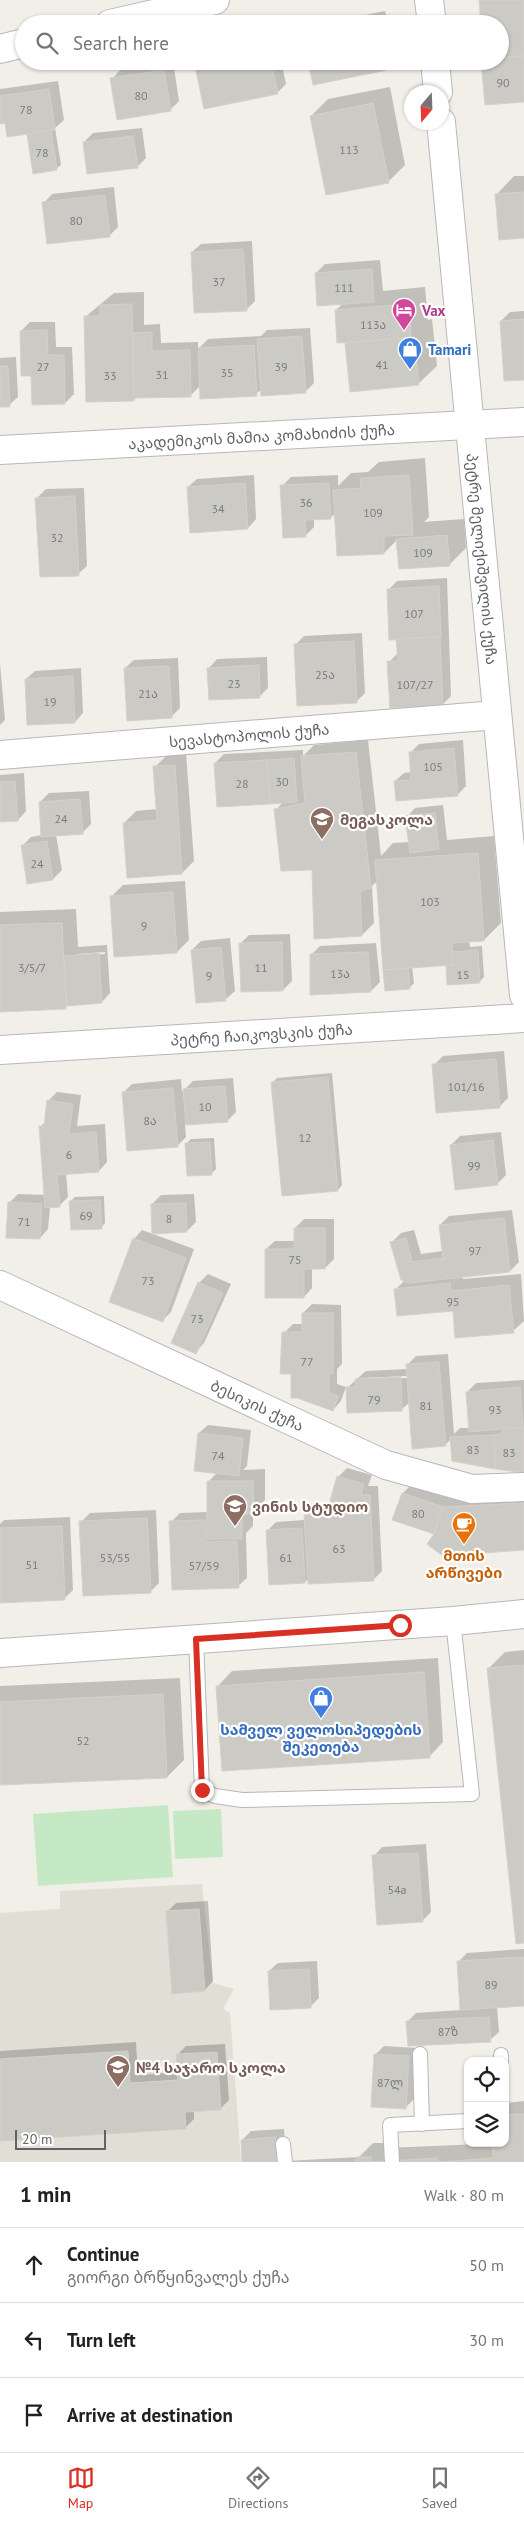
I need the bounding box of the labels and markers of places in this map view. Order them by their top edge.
hotel icon: Vax [391,297,417,331]
place label: Vax [421,301,446,320]
shop icon: Tamari [397,336,423,370]
place label: Tamari [428,340,471,359]
school or university icon: მეგასკოლა [309,806,335,840]
place label: მეგასკოლა [340,810,433,829]
school or university icon: ვინის სტუდიო [222,1493,248,1527]
place label: ვინის სტუდიო [252,1497,368,1516]
cafe icon: მთის არწივები [451,1511,477,1545]
place label: მთის არწივები [426,1546,502,1582]
shop icon: სამველ ველოსიპედების შეკეთება [308,1685,334,1719]
place label: სამველ ველოსიპედების შეკეთება [220,1720,422,1756]
school or university icon: №4 საჯარო სკოლა [105,2054,131,2088]
place label: №4 საჯარო სკოლა [136,2058,286,2077]

